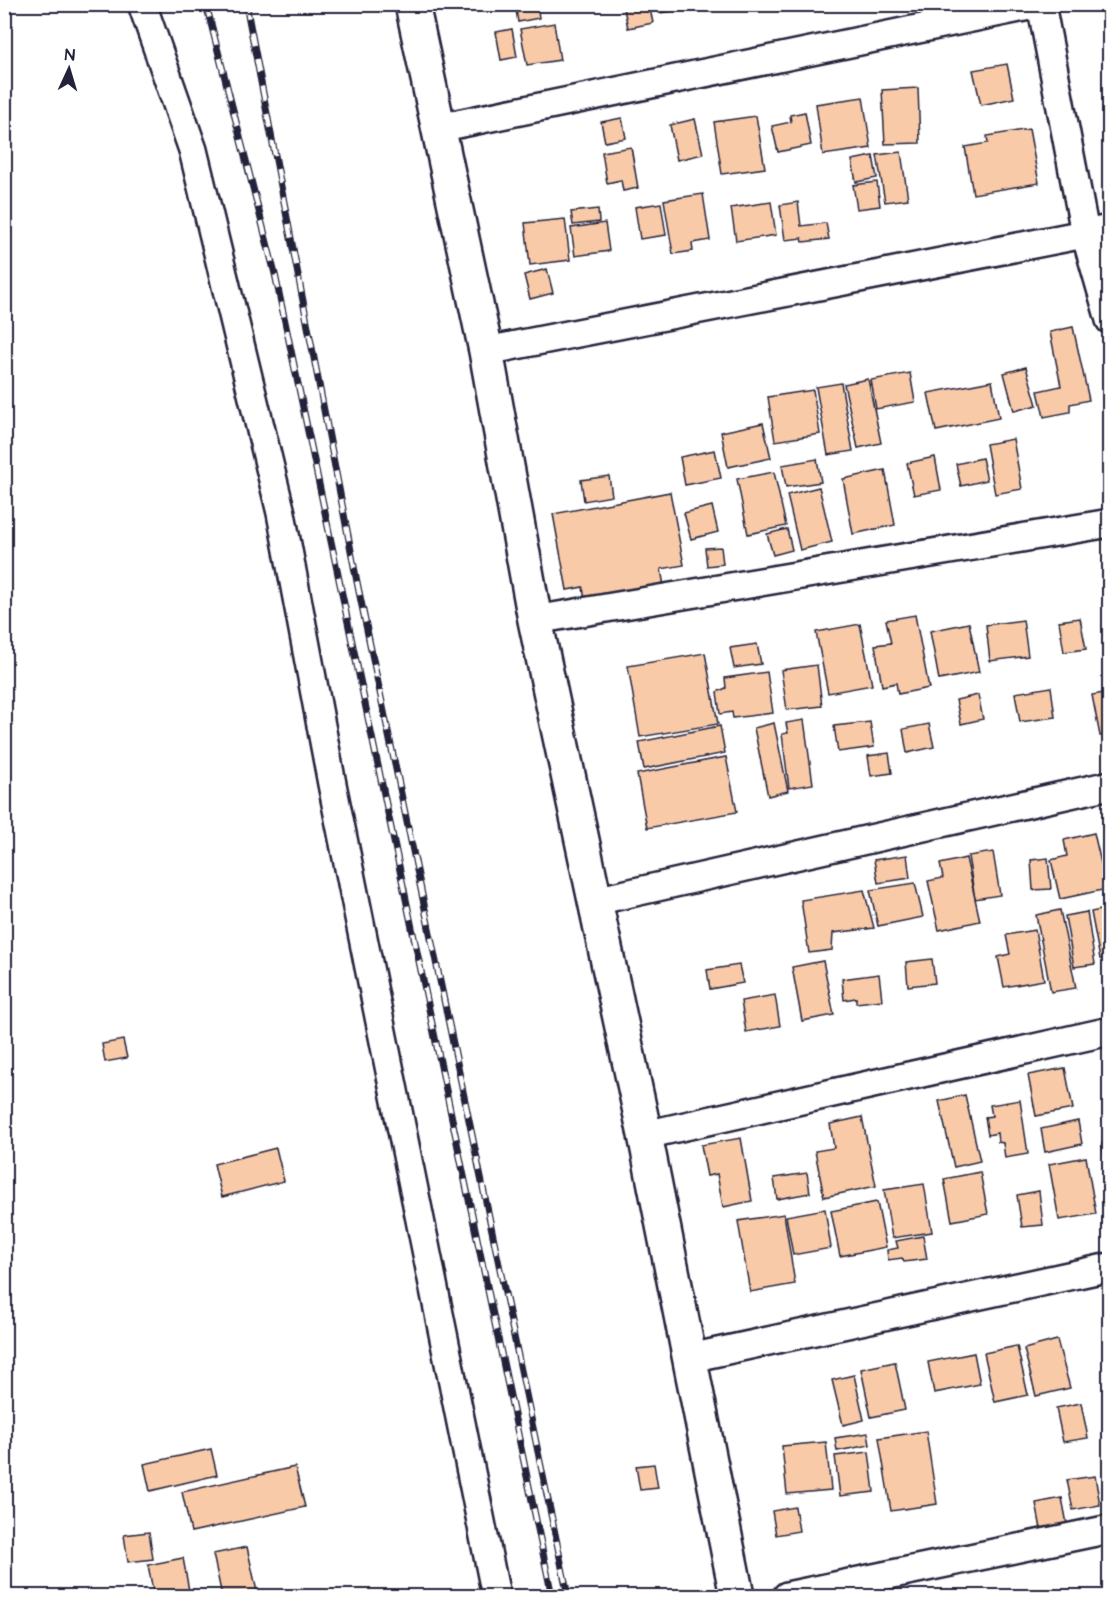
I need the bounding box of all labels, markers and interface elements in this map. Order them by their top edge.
north arrow [39,39,99,99]
text: N [64,44,76,66]

